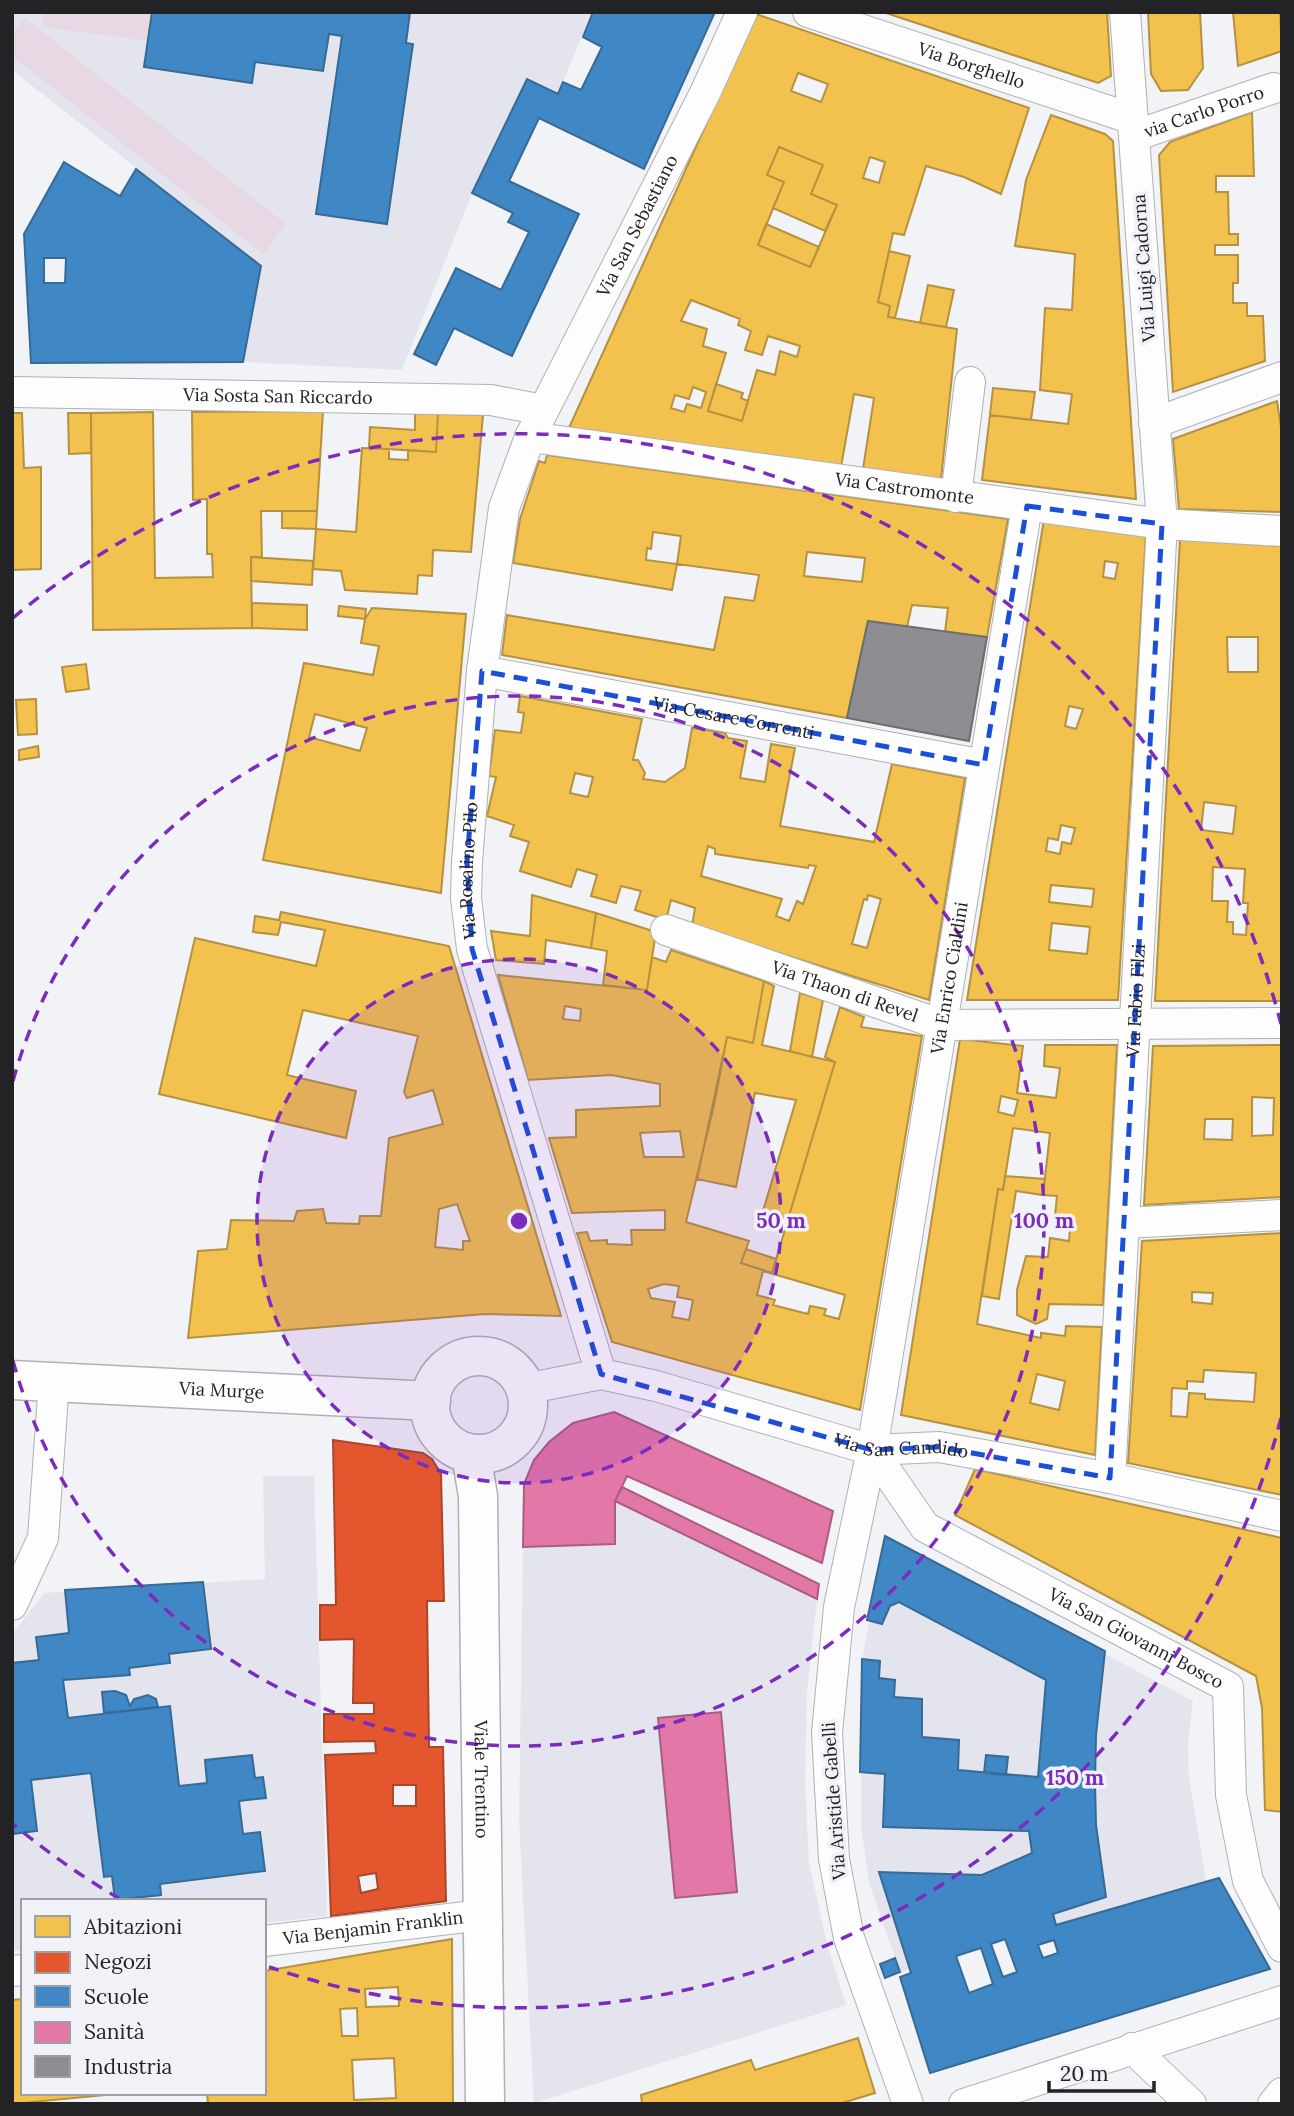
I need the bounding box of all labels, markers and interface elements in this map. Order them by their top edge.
street label: Via Borghello [914,37,1028,94]
street label: via Carlo Porro [1141,80,1267,143]
street label: Via San Sebastiano [591,151,683,302]
street label: Via Luigi Cadorna [1127,193,1160,344]
street label: Via Sosta San Riccardo [182,383,373,409]
street label: Via Castromonte [833,467,976,509]
street label: Via Cesare Correnti [650,691,816,744]
street label: Via Rosalino Pilo [454,801,483,941]
street label: Via Enrico Cialdini [925,900,973,1057]
street label: Via Fabio Filzi [1121,943,1150,1059]
street label: Via Thaon di Revel [768,955,921,1027]
text: 50 m [756,1207,806,1234]
text: 100 m [1014,1207,1074,1234]
centre of rings [507,1209,531,1233]
street label: Via Murge [178,1376,265,1404]
street label: Via San Candido [831,1427,970,1463]
street label: Via San Giovanni Bosco [1044,1582,1228,1694]
street label: Viale Trentino [470,1719,494,1839]
street label: Via Aristide Gabelli [817,1721,851,1882]
text: 150 m [1046,1764,1104,1791]
legend [21,1899,266,2095]
street label: Via Benjamin Franklin [281,1905,465,1950]
text: Abitazioni [83,1913,182,1940]
text: Negozi [84,1948,152,1975]
text: Scuole [84,1983,149,2010]
text: Sanità [84,2018,145,2045]
scale bar [1049,2050,1154,2094]
text: Industria [84,2053,173,2080]
text: 20 m [1060,2060,1109,2087]

